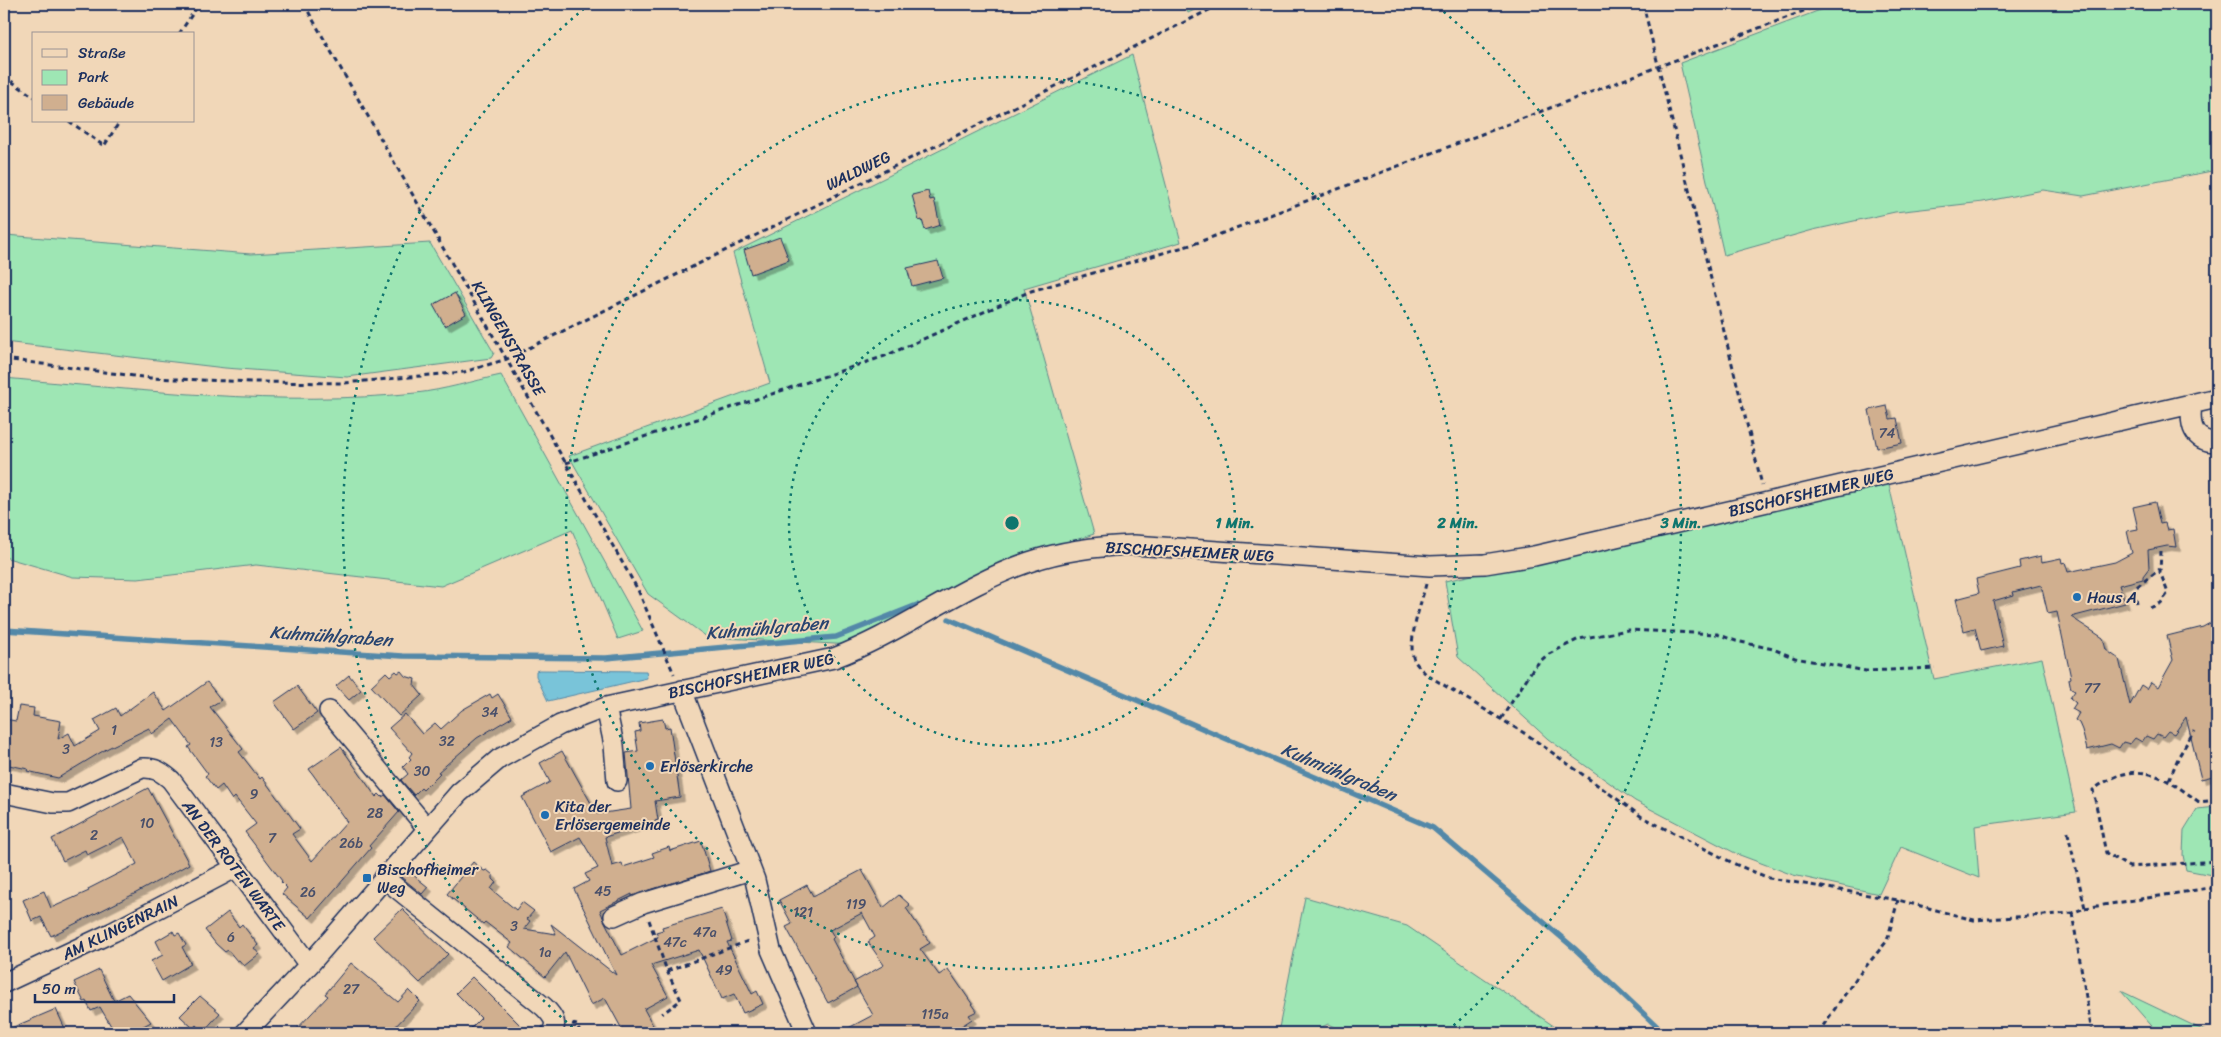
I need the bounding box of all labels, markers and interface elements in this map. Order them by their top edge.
legend [32,32,195,122]
text: Straße [78,40,126,66]
text: Park [78,64,109,90]
text: Gebäude [78,90,134,116]
street label: WALDWEG [821,142,896,199]
street label: KLINGENSTRASSE [464,275,554,403]
house number: 74 [1879,421,1896,446]
street label: BISCHOFSHEIMER WEG [1726,459,1897,526]
text: 1 Min. [1215,510,1255,536]
text: 2 Min. [1436,510,1479,536]
text: 3 Min. [1659,510,1702,536]
centre of rings [1003,514,1021,532]
street label: BISCHOFSHEIMER WEG [1105,533,1275,570]
place label: Haus A [2087,583,2137,612]
marker: Haus A [2071,591,2083,603]
water label: Kuhmühlgraben [705,607,832,649]
water label: Kuhmühlgraben [269,616,395,656]
street label: BISCHOFSHEIMER WEG [665,644,837,707]
house number: 77 [2084,676,2101,701]
house number: 34 [482,700,498,725]
house number: 1 [111,718,117,743]
house number: 32 [439,729,455,754]
house number: 13 [209,730,223,755]
water label: Kuhmühlgraben [1276,733,1404,812]
house number: 3 [62,737,70,762]
place label: Erlöserkirche [660,752,753,781]
house number: 30 [414,759,430,784]
marker: Erlöserkirche [644,760,656,772]
house number: 9 [250,782,259,807]
street label: AN DER ROTEN WARTE [174,792,294,938]
place label: Kita der Erlösergemeinde [555,792,670,839]
house number: 28 [367,801,384,826]
marker: Kita der Erlösergemeinde [539,809,551,821]
house number: 10 [140,811,155,836]
house number: 2 [90,823,98,848]
house number: 7 [268,826,277,851]
house number: 26b [339,831,363,856]
place label: Bischofheimer Weg [377,855,479,902]
marker: Bischofheimer Weg [361,872,373,884]
house number: 45 [594,879,612,904]
house number: 26 [300,880,316,905]
street label: AM KLINGENRAIN [56,886,184,969]
house number: 119 [846,892,867,917]
house number: 121 [793,900,813,925]
house number: 3 [510,914,518,939]
house number: 47a [693,920,717,945]
house number: 6 [227,925,235,950]
house number: 47c [663,930,687,955]
house number: 1a [538,940,552,965]
house number: 49 [715,958,733,983]
scale bar [35,972,174,1004]
text: 50 m [42,976,77,1002]
house number: 27 [343,977,360,1002]
house number: 115a [921,1002,949,1027]

